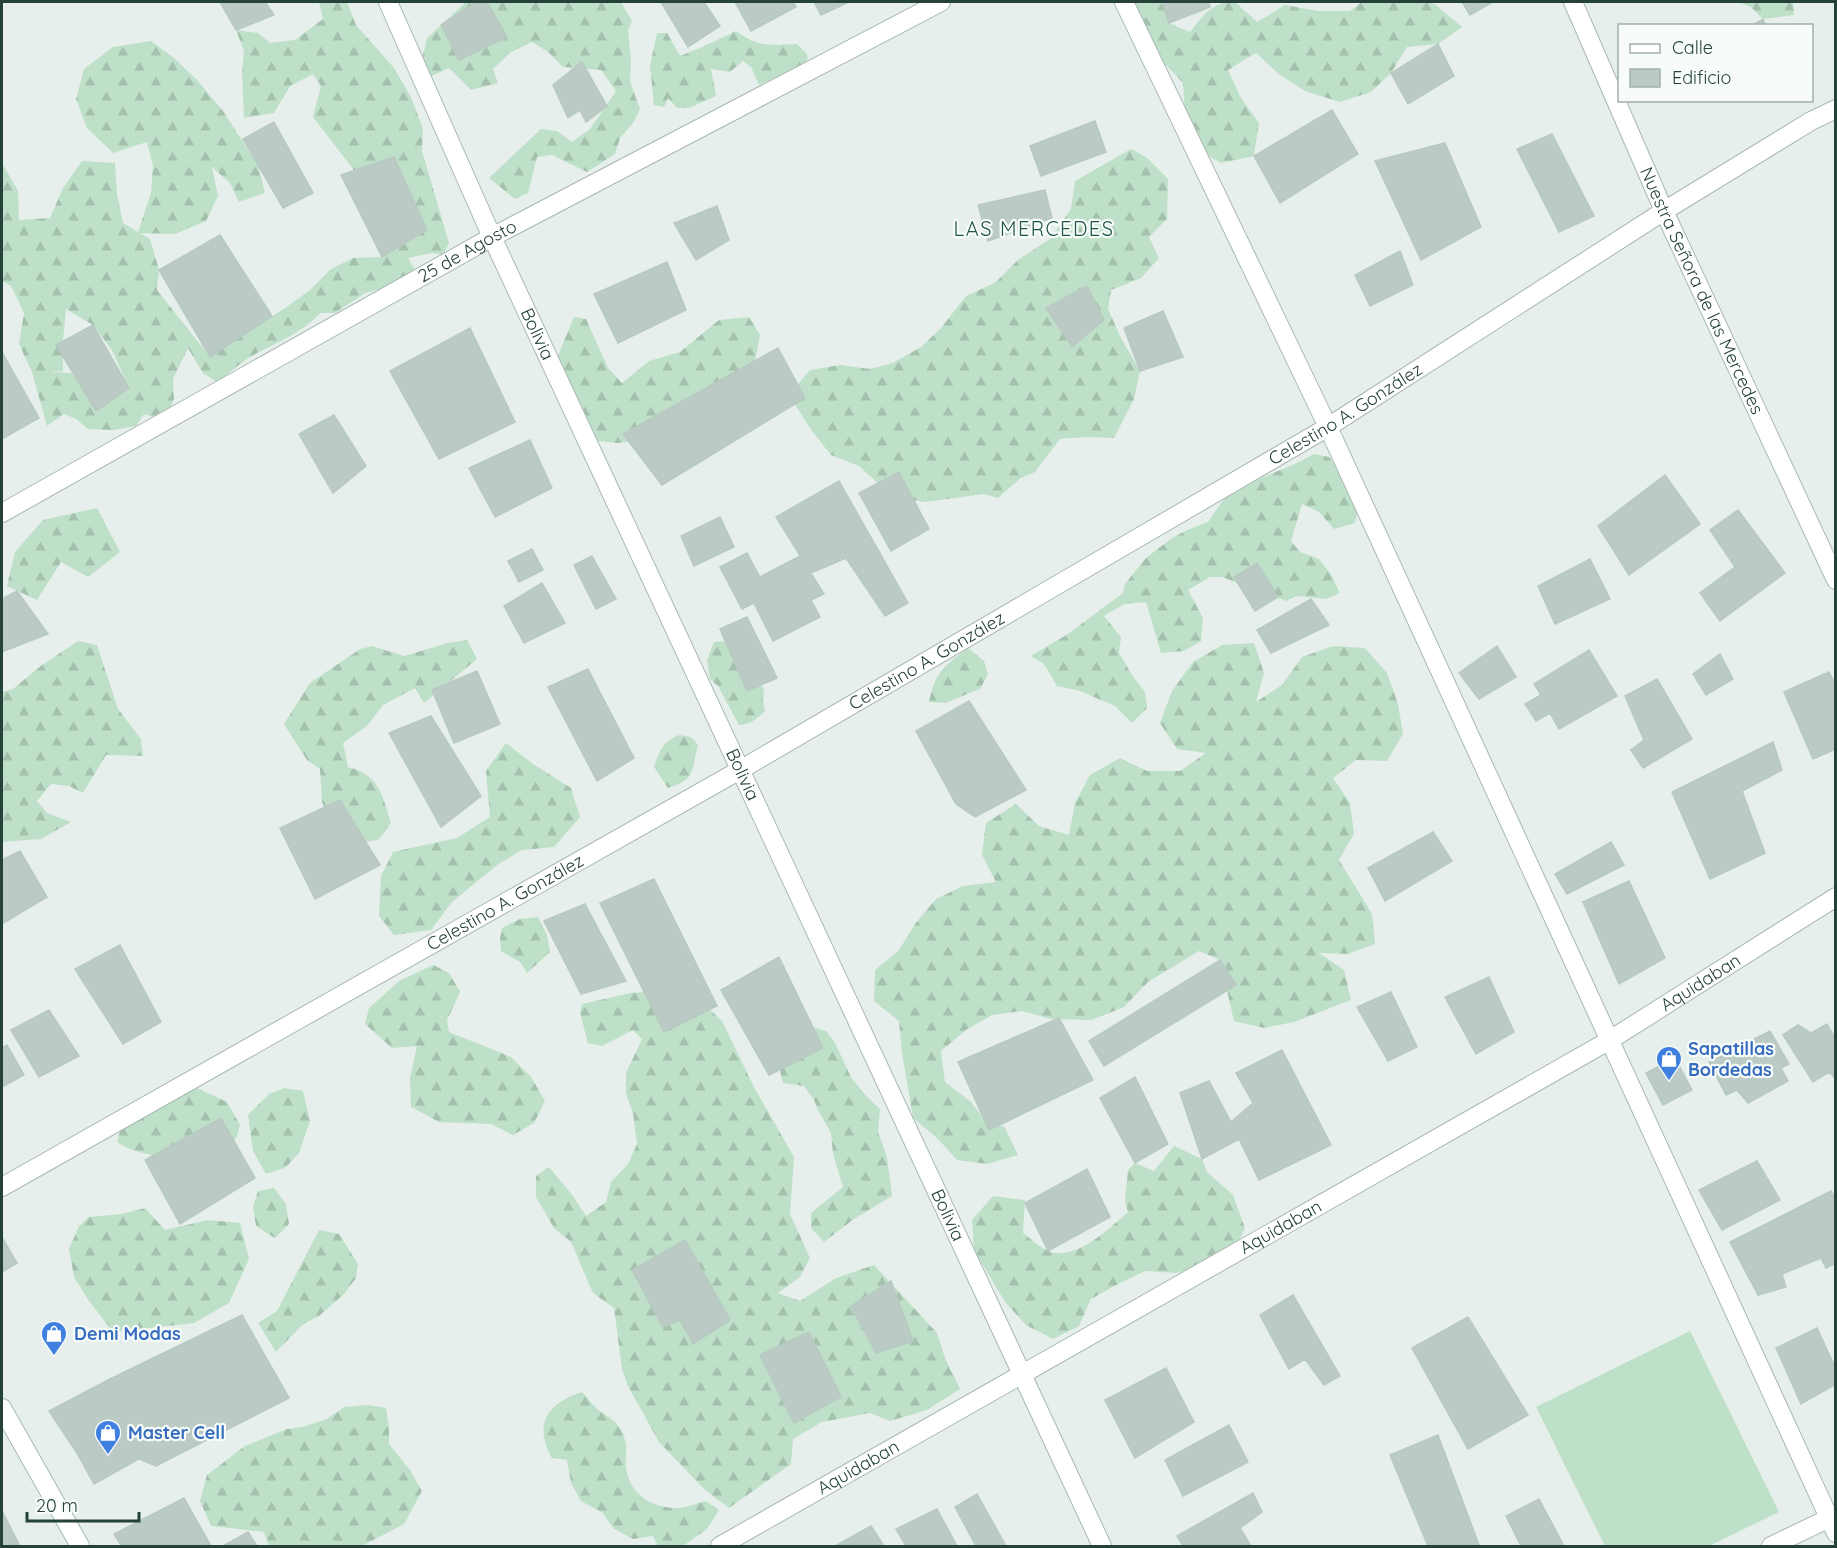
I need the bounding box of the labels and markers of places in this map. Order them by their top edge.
place label: Sapatillas Bordedas [1688,1037,1774,1081]
shop icon: Sapatillas Bordedas [1654,1044,1684,1082]
shop icon: Demi Modas [39,1319,69,1357]
place label: Demi Modas [74,1322,181,1345]
shop icon: Master Cell [93,1418,123,1456]
place label: Master Cell [128,1421,225,1444]

